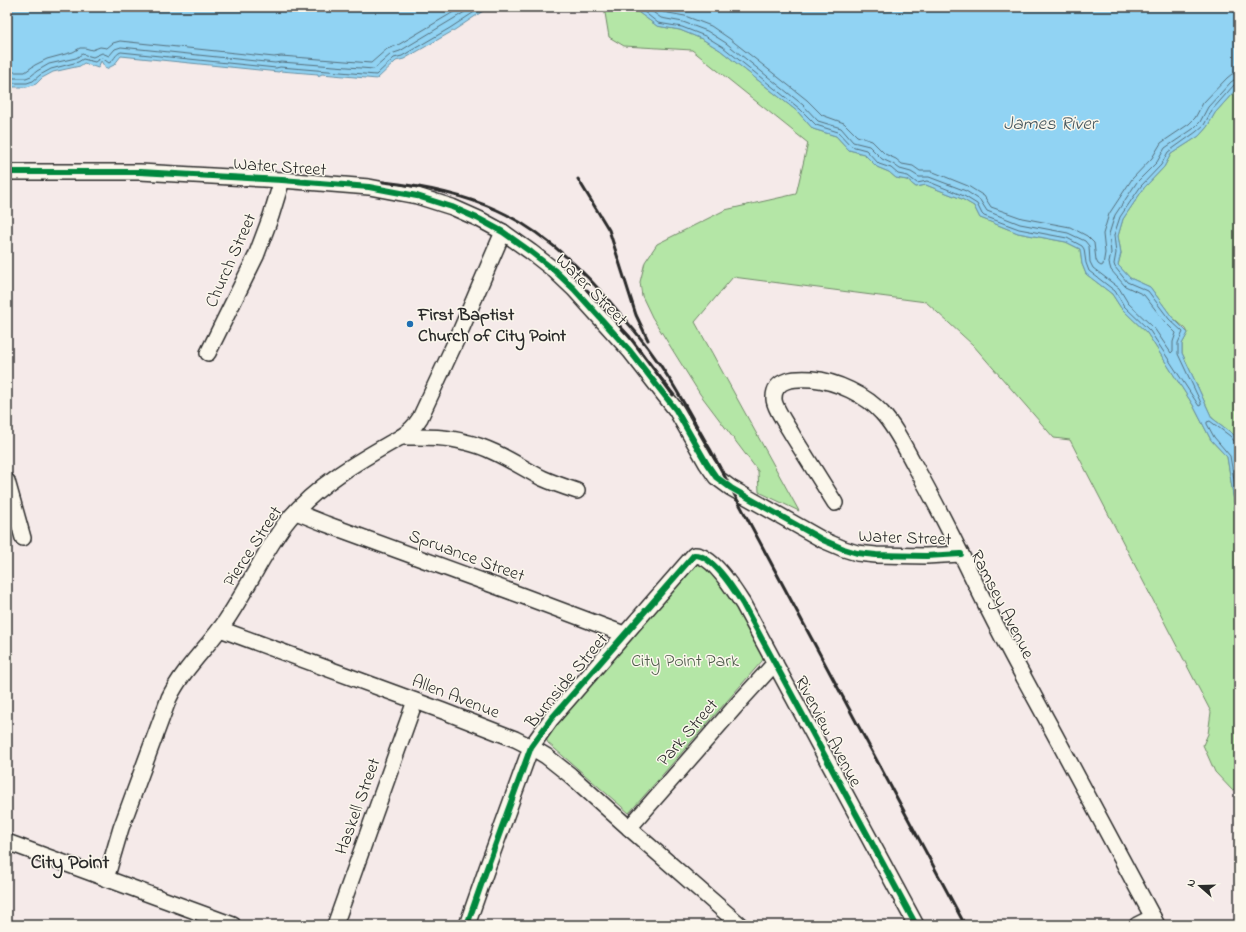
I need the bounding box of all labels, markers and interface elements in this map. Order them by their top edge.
water label: James River [1003,111,1099,138]
street label: Water Street [232,152,327,184]
street label: Church Street [199,210,264,312]
street label: Water Street [548,248,633,333]
place label: First Baptist Church of City Point [417,303,567,351]
marker: First Baptist Church of City Point [405,319,415,329]
street label: Pierce Street [218,501,290,593]
street label: Spruance Street [405,524,528,590]
street label: Water Street [858,524,952,554]
street label: Ramsey Avenue [963,546,1040,665]
street label: Burnside Street [519,628,615,735]
park label: City Point Park [631,649,739,675]
street label: Allen Avenue [407,669,504,727]
street label: Riverview Avenue [787,672,868,793]
street label: Park Street [652,694,725,773]
street label: Haskell Street [329,755,388,859]
district label: City Point [31,849,109,879]
north arrow [1180,866,1220,906]
text: N [1183,877,1200,889]

